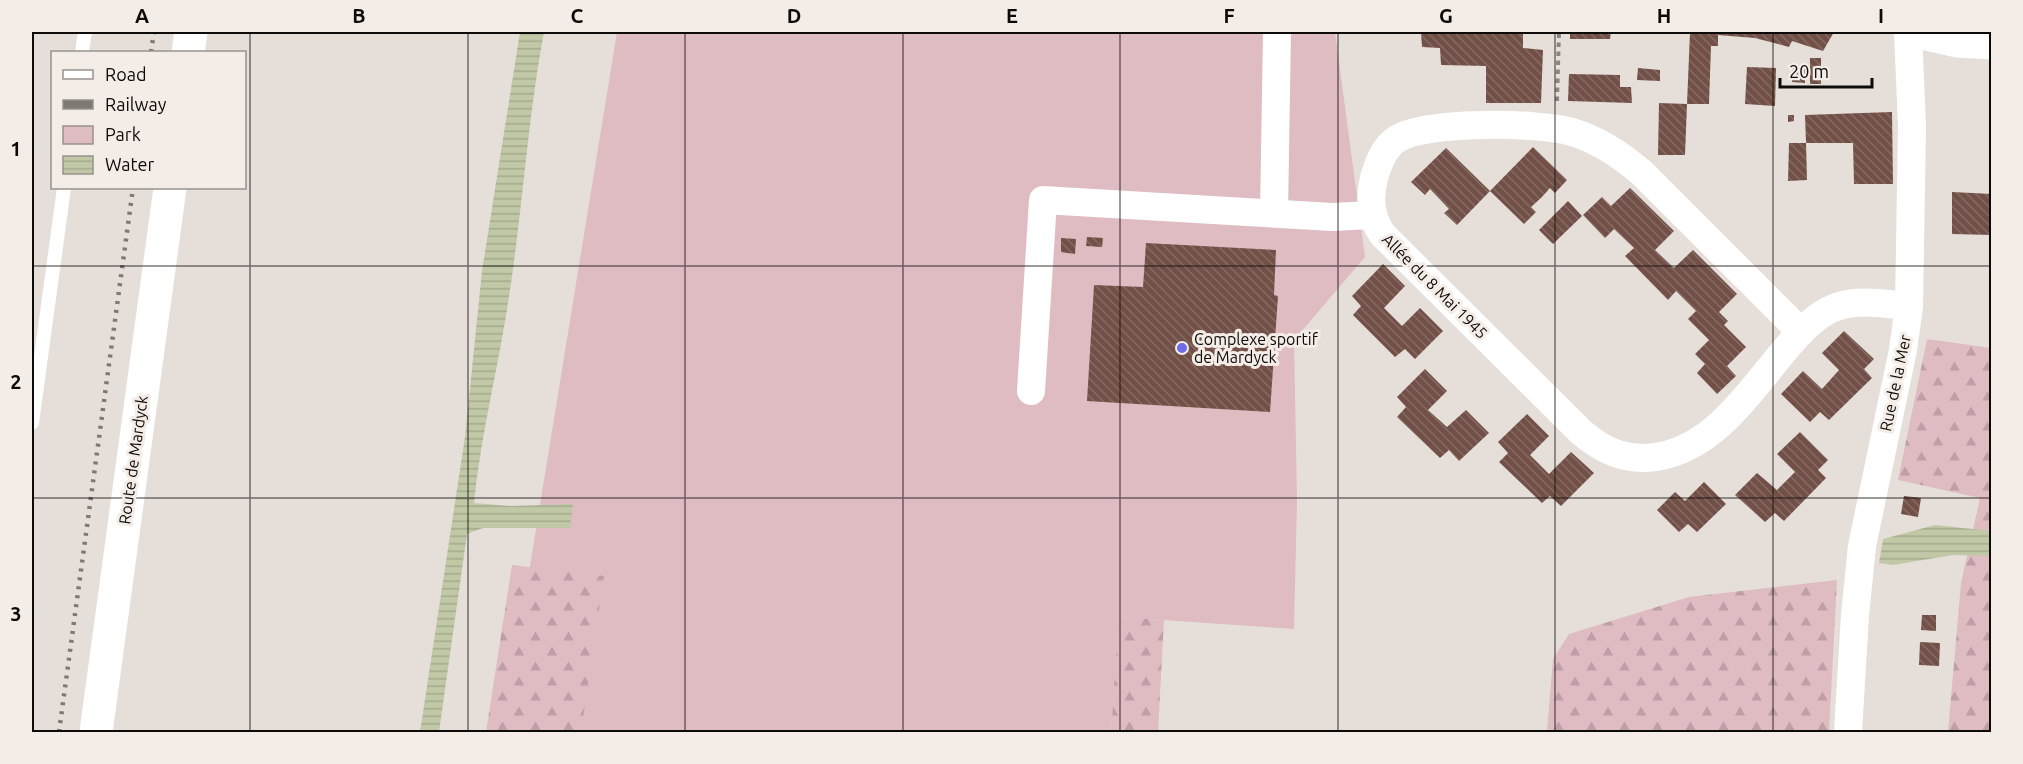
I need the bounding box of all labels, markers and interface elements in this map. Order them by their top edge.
text: A [135,4,149,27]
text: B [352,4,366,27]
text: C [571,4,584,27]
text: D [787,4,801,27]
text: E [1006,4,1018,27]
text: F [1223,4,1235,27]
text: G [1439,4,1453,27]
text: H [1657,4,1671,27]
text: I [1878,4,1884,27]
legend [51,51,246,189]
scale bar [1780,51,1872,89]
text: 20 m [1789,61,1829,81]
text: Road [105,64,147,84]
text: Railway [105,94,167,114]
text: Park [105,124,141,144]
text: 1 [10,137,22,160]
text: Water [105,154,155,174]
street label: Allée du 8 Mai 1945 [1379,230,1491,342]
place label: Complexe sportif de Mardyck [1194,330,1319,366]
street label: Rue de la Mer [1876,333,1914,433]
marker: Complexe sportif de Mardyck [1175,341,1189,355]
text: 2 [10,370,22,393]
street label: Route de Mardyck [115,394,151,526]
text: 3 [10,602,22,625]

